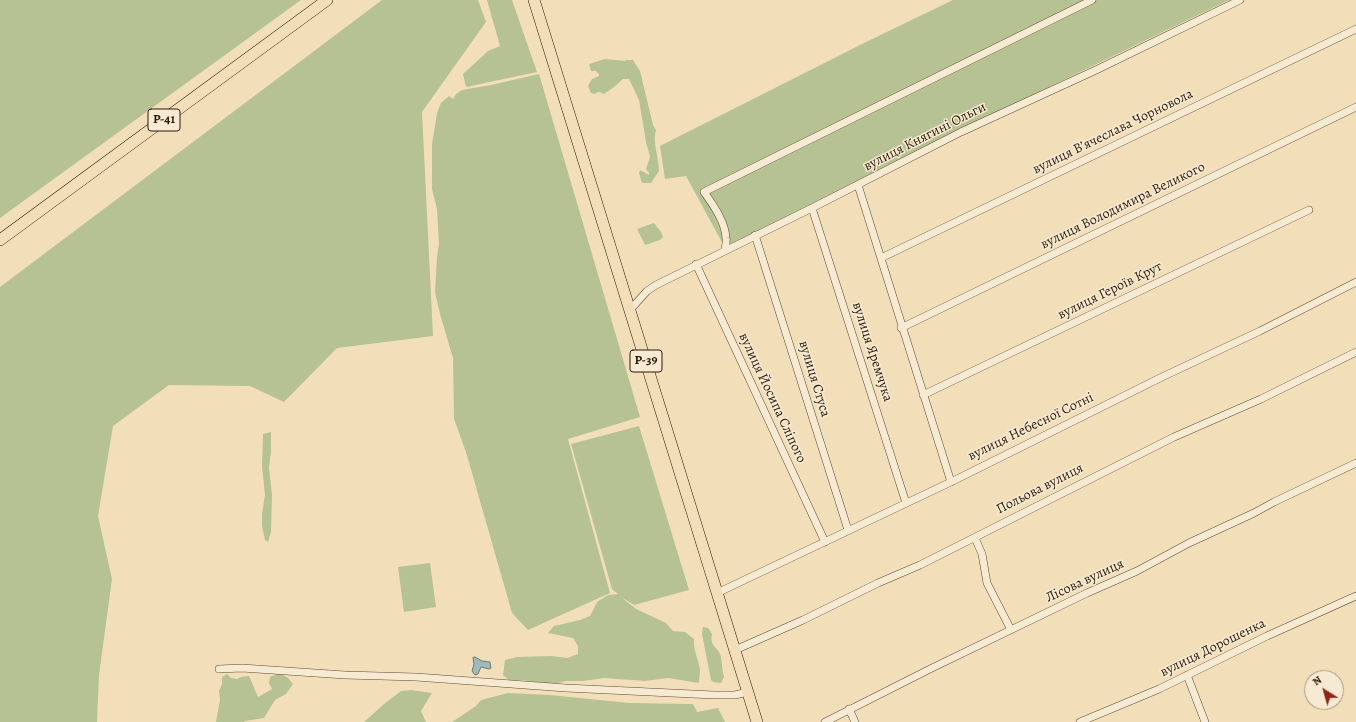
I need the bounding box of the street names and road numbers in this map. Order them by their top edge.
street label: вулиця Вʼячеслава Чорновола [1030,86,1196,178]
street label: вулиця Княгині Ольги [861,99,989,175]
road number: Р-41 [148,109,180,131]
street label: вулиця Володимира Великого [1038,159,1208,253]
street label: вулиця Героїв Крут [1055,258,1165,324]
street label: вулиця Яремчука [848,300,896,404]
street label: вулиця Йосипа Сліпого [734,330,810,466]
street label: вулиця Стуса [794,339,834,419]
road number: Р-39 [630,350,662,372]
street label: вулиця Небесної Сотні [965,389,1097,465]
street label: Польова вулиця [994,460,1086,518]
street label: Лісова вулиця [1043,556,1127,606]
street label: вулиця Дорошенка [1157,615,1269,681]

